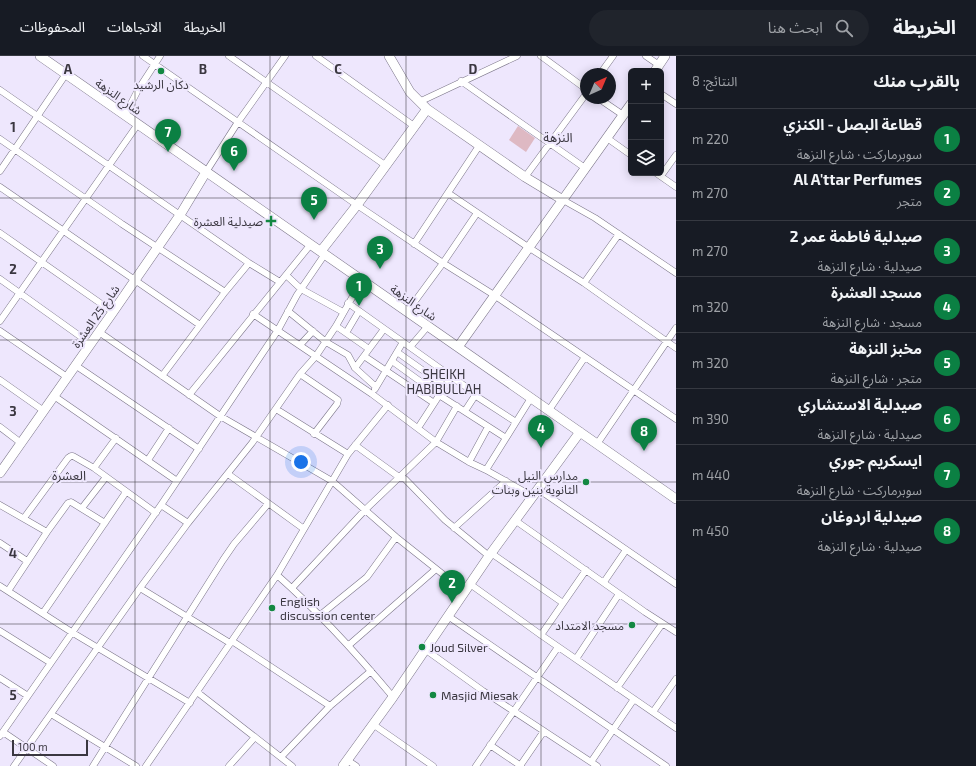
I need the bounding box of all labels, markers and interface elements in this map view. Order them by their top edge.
search box [589,10,869,46]
text: الخريطة [893,15,956,38]
icon: search [833,17,855,39]
text: المحفوظات [20,18,85,35]
text: الاتجاهات [107,18,162,35]
text: الخريطة [184,18,226,35]
text: ابحث هنا [768,18,823,36]
text: A [64,61,73,77]
text: B [199,61,207,77]
text: C [334,61,342,77]
text: D [469,61,478,77]
marker: دكان الرشيد [156,66,166,76]
north arrow [580,68,616,104]
map controls [628,68,664,176]
button: + [628,68,664,104]
text: بالقرب منك [873,70,960,90]
text: النتائج: 8 [692,73,737,89]
street label: شارع النزهة [91,75,145,119]
place label: دكان الرشيد [133,77,189,92]
button: − [628,104,664,140]
text: قطاعة البصل - الكنزي [783,115,922,133]
text: 1 [10,119,16,135]
pin: 7 [155,119,181,152]
district label: النزهة [543,129,573,145]
text: 220 m [692,131,729,147]
text: 1 [944,131,950,147]
pin: 6 [221,138,247,171]
button: layers [628,140,664,176]
text: سوبرماركت · شارع النزهة [797,146,922,162]
text: Al A'ttar Perfumes [793,170,922,188]
text: 270 m [692,185,728,201]
text: 2 [943,185,951,201]
pin: 5 [301,187,327,220]
text: متجر [897,193,922,209]
place label: صيدلية العشرة [194,214,263,229]
marker: صيدلية العشرة [266,216,276,226]
text: صيدلية فاطمة عمر 2 [790,227,922,245]
pin: 3 [367,236,393,269]
text: 270 m [692,243,728,259]
text: 3 [943,243,951,259]
text: صيدلية · شارع النزهة [818,258,922,274]
text: 2 [9,261,17,277]
pin: 1 [346,273,372,306]
street label: شارع النزهة [386,281,440,325]
street label: شارع 25 العشرة [68,282,124,352]
text: مسجد العشرة [831,283,922,301]
text: 320 m [692,299,729,315]
text: 4 [943,299,951,315]
text: مسجد · شارع النزهة [822,314,922,330]
text: مخبز النزهة [849,339,922,357]
text: 320 m [692,355,729,371]
text: 5 [943,355,951,371]
district label: SHEIKH HABIBULLAH [406,366,482,397]
text: متجر · شارع النزهة [830,370,922,386]
text: صيدلية الاستشاري [798,395,922,413]
text: 3 [9,403,17,419]
text: 390 m [692,411,729,427]
text: 6 [943,411,951,427]
pin: 4 [528,415,554,448]
pin: 8 [631,418,657,451]
text: صيدلية · شارع النزهة [818,426,922,442]
text: ايسكريم جوري [829,451,922,469]
your location [291,452,311,472]
district label: العشرة [52,467,86,483]
text: 440 m [692,467,730,483]
text: 7 [944,467,950,483]
place label: مدارس النيل الثانوية بنين وبنات [492,468,578,497]
marker: مدارس النيل الثانوية بنين وبنات [581,477,591,487]
text: سوبرماركت · شارع النزهة [797,482,922,498]
text: صيدلية اردوغان [821,507,922,525]
text: 450 m [692,523,729,539]
text: 8 [943,523,951,539]
text: صيدلية · شارع النزهة [818,538,922,554]
text: 4 [9,545,17,561]
pin: 2 [439,570,465,603]
place label: English discussion center [280,594,375,622]
marker: English discussion center [267,603,277,613]
place label: مسجد الامتداد [555,618,624,633]
marker: مسجد الامتداد [627,620,637,630]
place label: Joud Silver [430,640,488,654]
marker: Joud Silver [417,642,427,652]
text: 5 [9,687,17,703]
place label: Masjid Miesak [441,688,518,703]
marker: Masjid Miesak [428,690,438,700]
scale bar [12,738,88,757]
text: 100 m [18,740,48,753]

